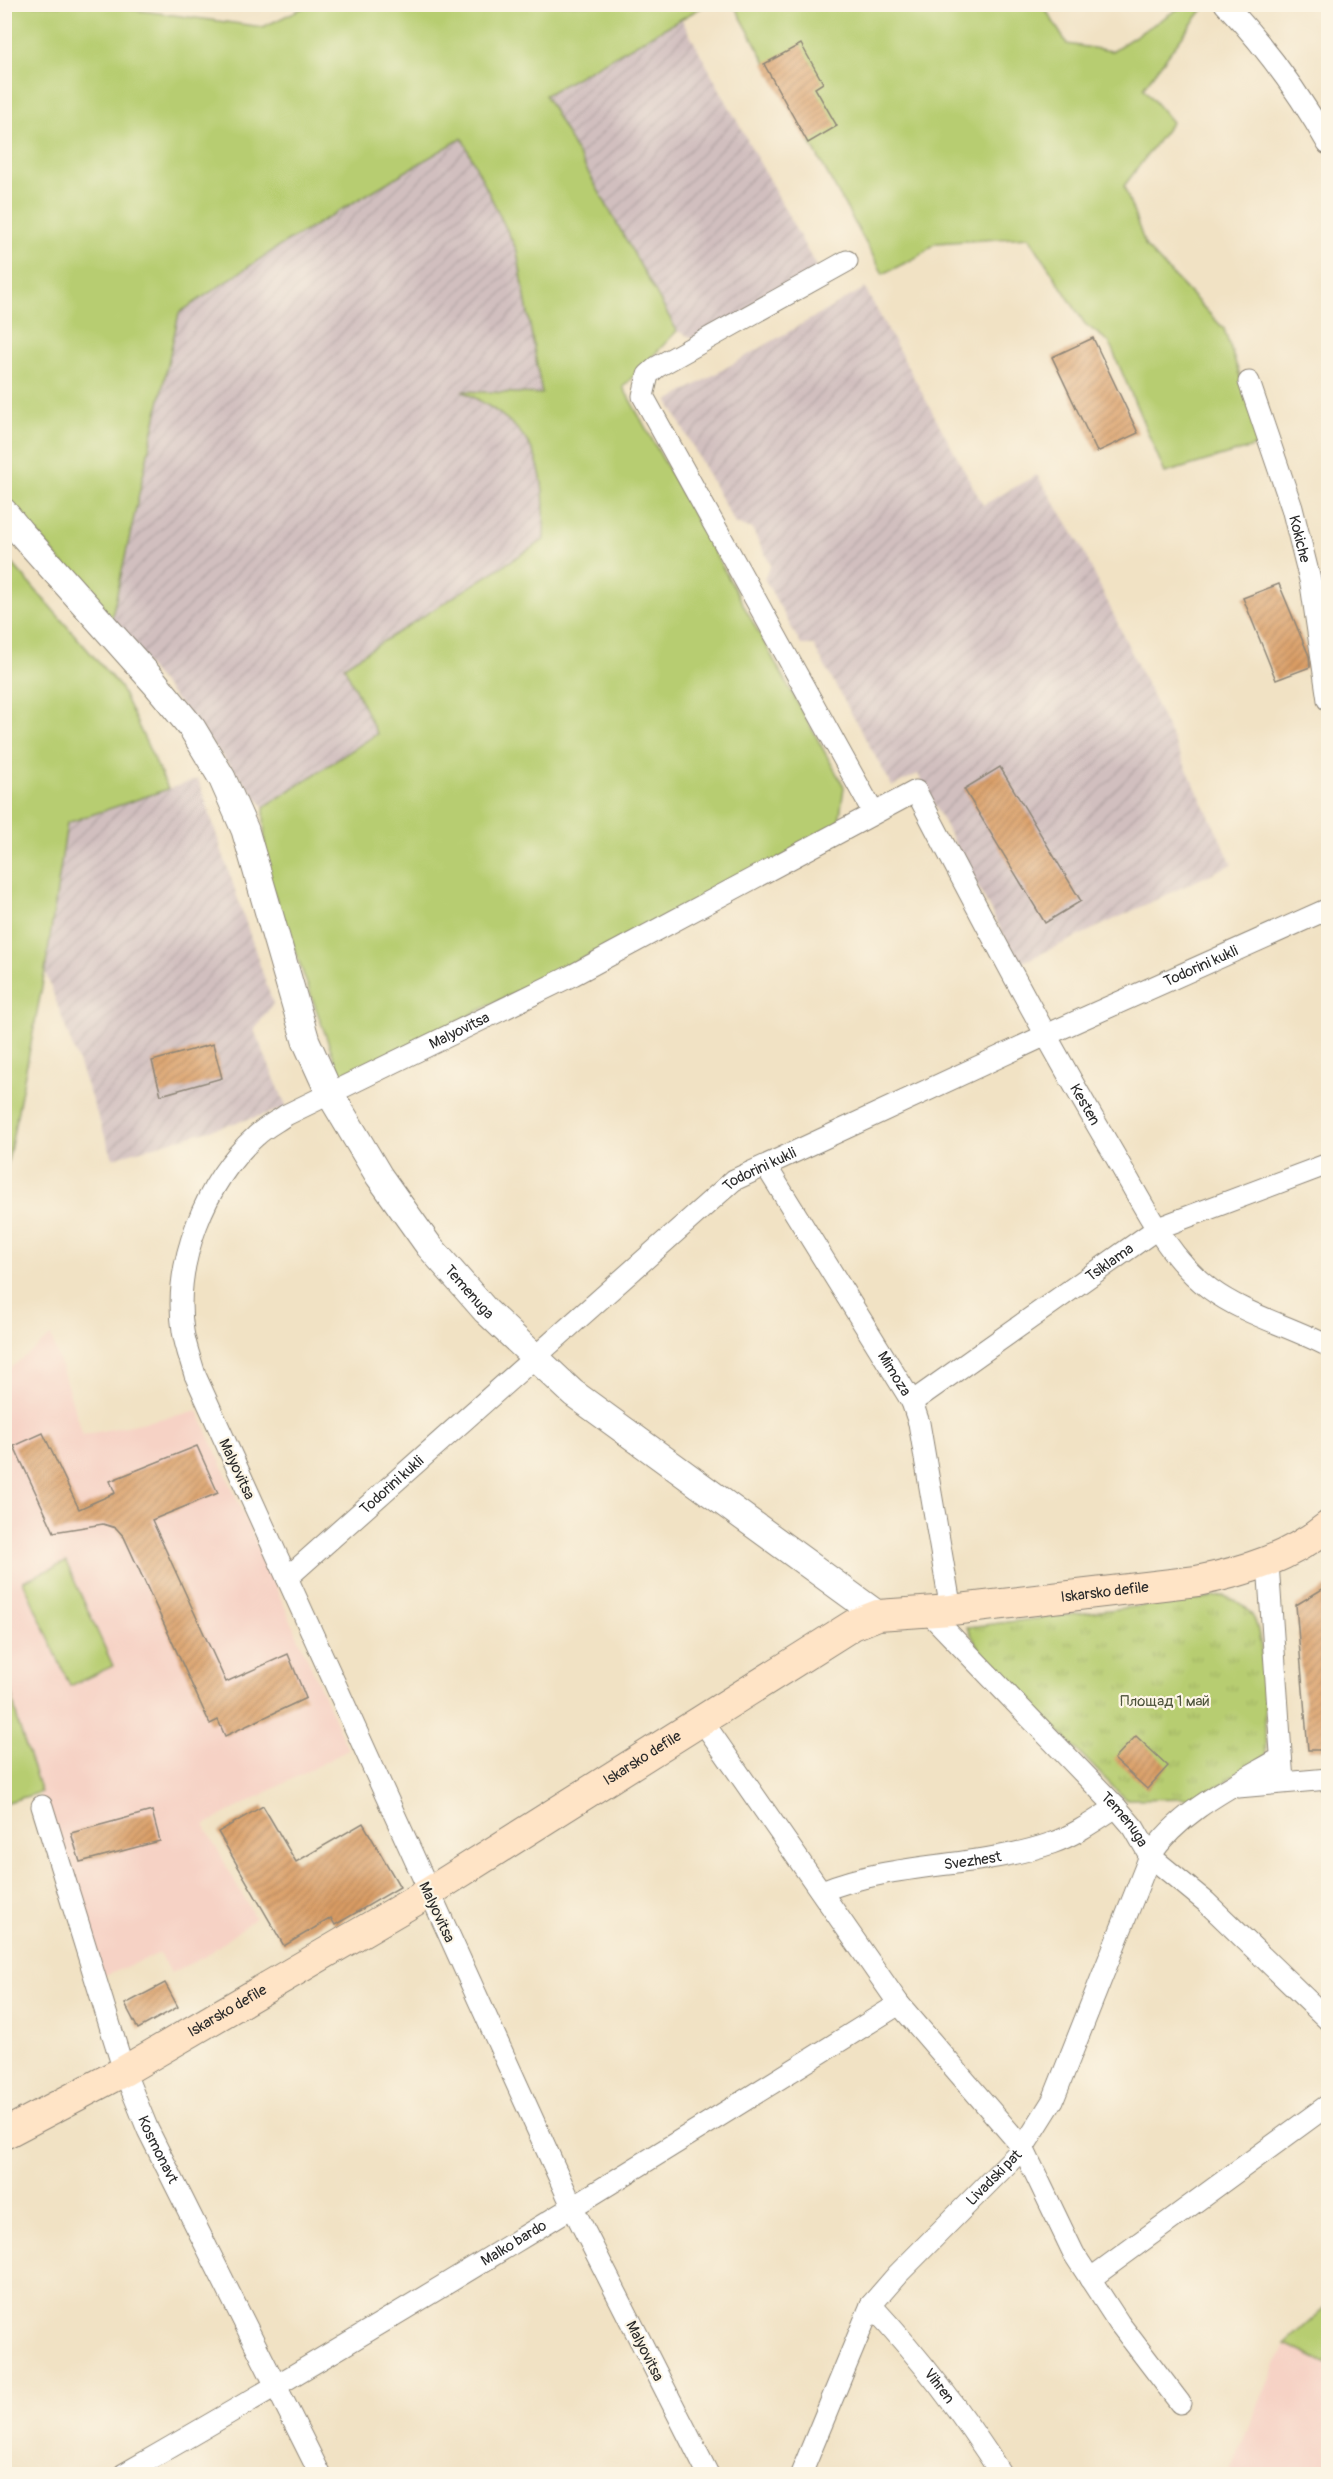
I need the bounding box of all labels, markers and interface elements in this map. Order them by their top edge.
street label: Kokiche [1284,513,1314,565]
street label: Todorini kukli [1161,941,1241,991]
street label: Malyovitsa [426,1008,493,1054]
street label: Kesten [1065,1081,1104,1129]
street label: Todorini kukli [719,1143,800,1196]
street label: Tsiklama [1082,1239,1137,1286]
street label: Temenuga [440,1261,498,1323]
street label: Mimoza [873,1348,915,1400]
street label: Malyovitsa [214,1436,259,1503]
street label: Todorini kukli [356,1452,428,1519]
street label: Iskarsko defile [1060,1578,1150,1607]
park label: Площад 1 май [1120,1692,1210,1711]
street label: Iskarsko defile [600,1726,685,1790]
street label: Temenuga [1097,1788,1152,1851]
street label: Svezhest [943,1847,1004,1874]
street label: Malyovitsa [414,1879,459,1946]
street label: Iskarsko defile [184,1980,271,2042]
street label: Kosmonavt [133,2113,183,2188]
street label: Livadski pat [962,2145,1027,2210]
street label: Malko bardo [478,2216,550,2271]
street label: Malyovitsa [621,2318,668,2384]
street label: Vihren [920,2365,959,2407]

